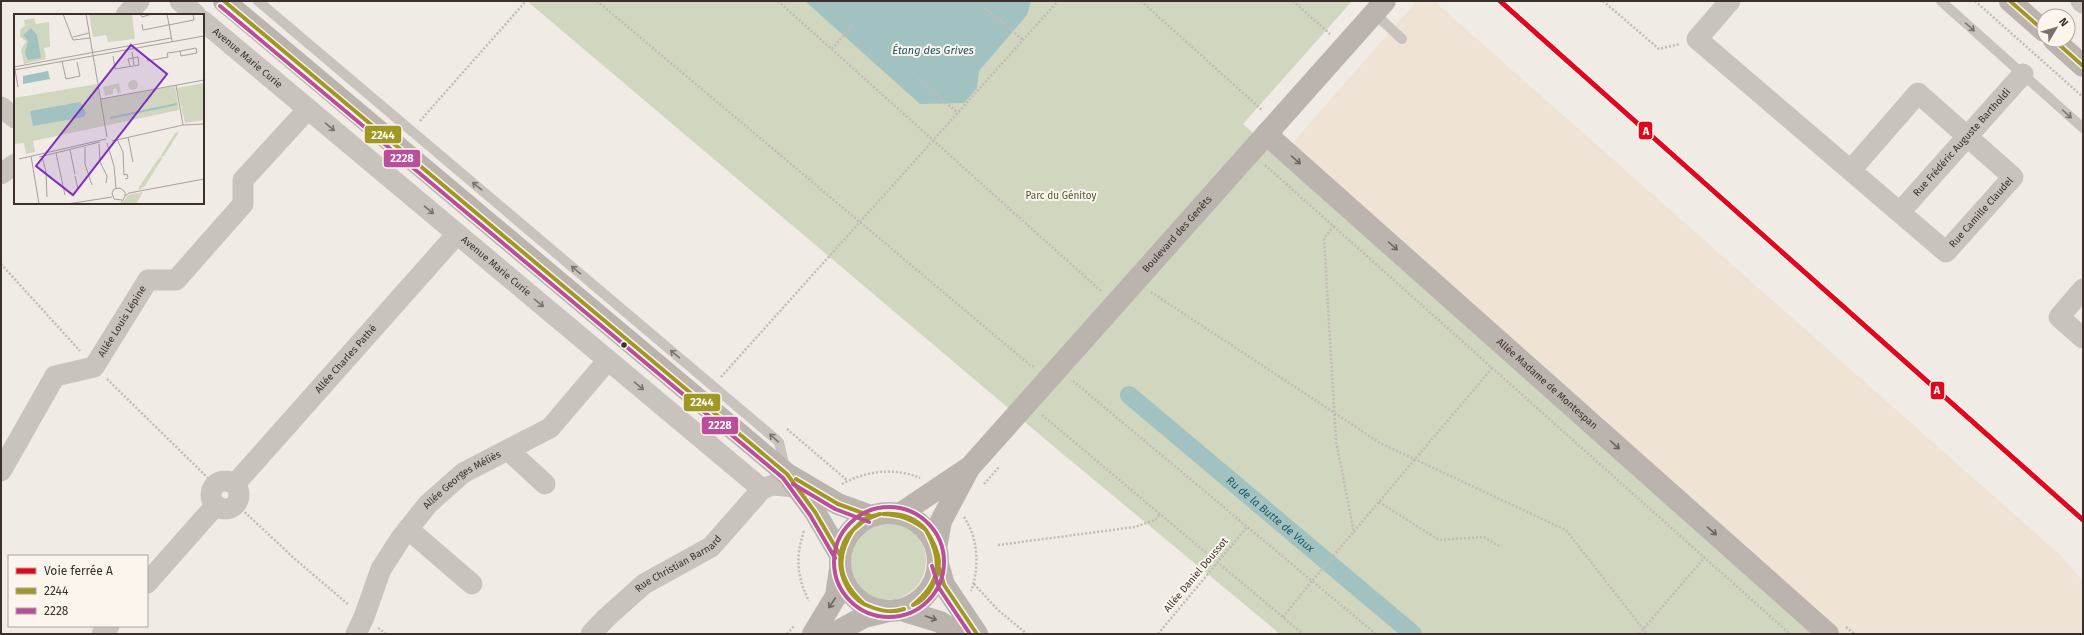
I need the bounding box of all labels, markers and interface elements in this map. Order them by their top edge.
north arrow [2036,8,2076,48]
inset map [14,14,204,204]
text: N [2056,15,2071,29]
one-way arrow [1965,22,1975,31]
street label: Avenue Marie Curie [210,26,285,91]
water label: Étang des Grives [892,43,974,57]
street label: Rue Frédéric Auguste Bartholdi [1911,86,2013,199]
one-way arrow [2062,109,2073,118]
line badge: A [1638,121,1653,140]
one-way arrow [324,122,335,131]
line badge: 2244 [364,125,402,144]
text: A [1642,125,1650,138]
text: 2244 [371,129,395,142]
line badge: 2228 [383,149,421,168]
text: 2228 [390,152,414,165]
one-way arrow [1290,155,1301,164]
street label: Rue Camille Claudel [1947,175,2016,250]
one-way arrow [471,182,482,191]
park label: Parc du Génitoy [1026,190,1096,202]
street label: Boulevard des Genêts [1140,193,1215,275]
one-way arrow [424,206,434,215]
street label: Avenue Marie Curie [459,234,533,299]
one-way arrow [1387,241,1397,250]
one-way arrow [570,266,581,275]
street label: Allée Louis Lépine [96,283,149,359]
one-way arrow [534,298,545,307]
street label: Allée Charles Pathé [312,323,379,396]
street label: Allée Madame de Montespan [1494,336,1600,432]
unlabelled marker [619,340,629,350]
one-way arrow [670,350,680,359]
line badge: A [1930,381,1945,400]
one-way arrow [634,382,644,391]
text: A [1933,384,1941,397]
line badge: 2244 [683,393,721,412]
text: 2244 [690,396,714,409]
line badge: 2228 [701,416,739,435]
text: 2228 [708,419,732,432]
one-way arrow [769,434,779,443]
one-way arrow [1610,440,1620,449]
street label: Allée Georges Méliès [420,448,503,511]
water label: Ru de la Butte de Vaux [1224,473,1318,555]
one-way arrow [1707,526,1717,536]
street label: Rue Christian Barnard [633,533,724,595]
street label: Allée Daniel Doussot [1161,535,1231,615]
legend [8,555,148,627]
text: Voie ferrée A [44,564,113,578]
text: 2244 [44,584,69,598]
one-way arrow [827,597,835,609]
text: 2228 [44,604,69,618]
one-way arrow [925,615,937,623]

